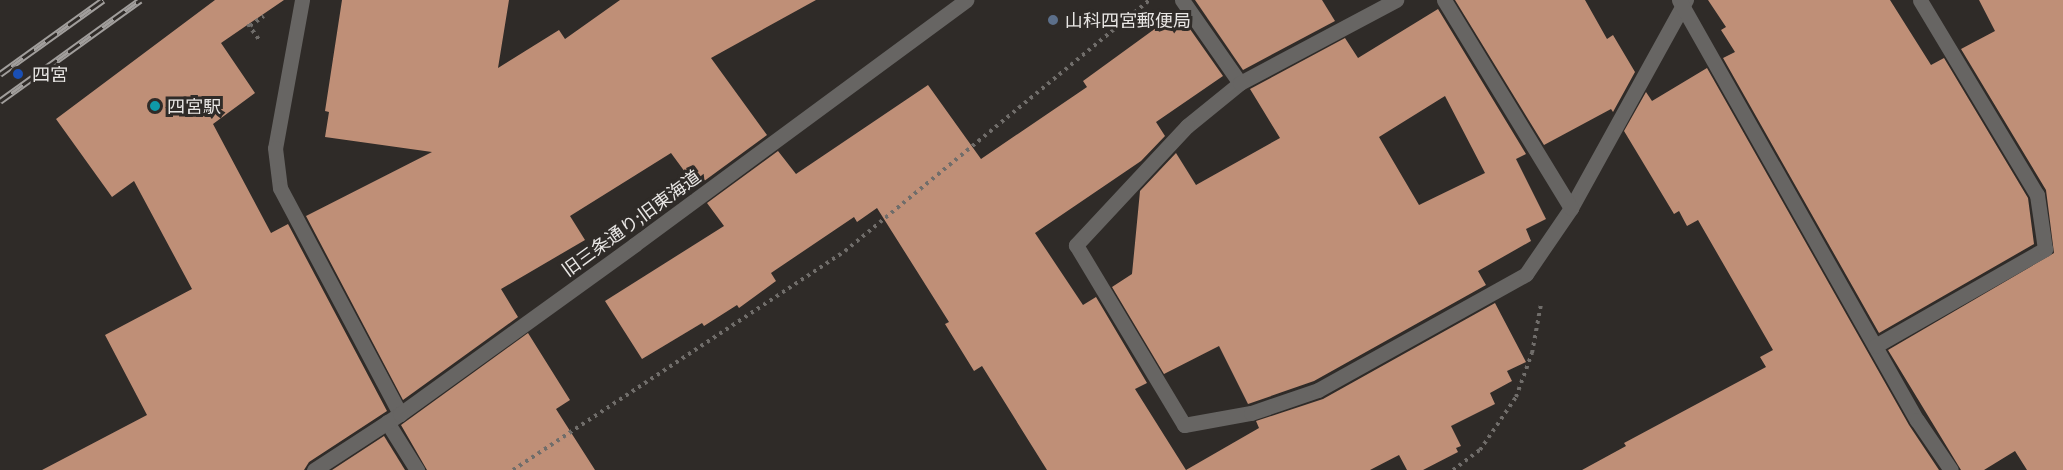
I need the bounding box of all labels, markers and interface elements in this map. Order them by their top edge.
place label: 山科四宮郵便局 [1065,9,1191,31]
marker: 山科四宮郵便局 [1046,13,1060,27]
place label: 四宮 [32,63,68,85]
marker: 四宮 [9,65,27,83]
place label: 四宮駅 [167,95,221,117]
marker: 四宮駅 [148,99,162,113]
street label: 旧三条通り;旧東海道 [557,165,705,281]

